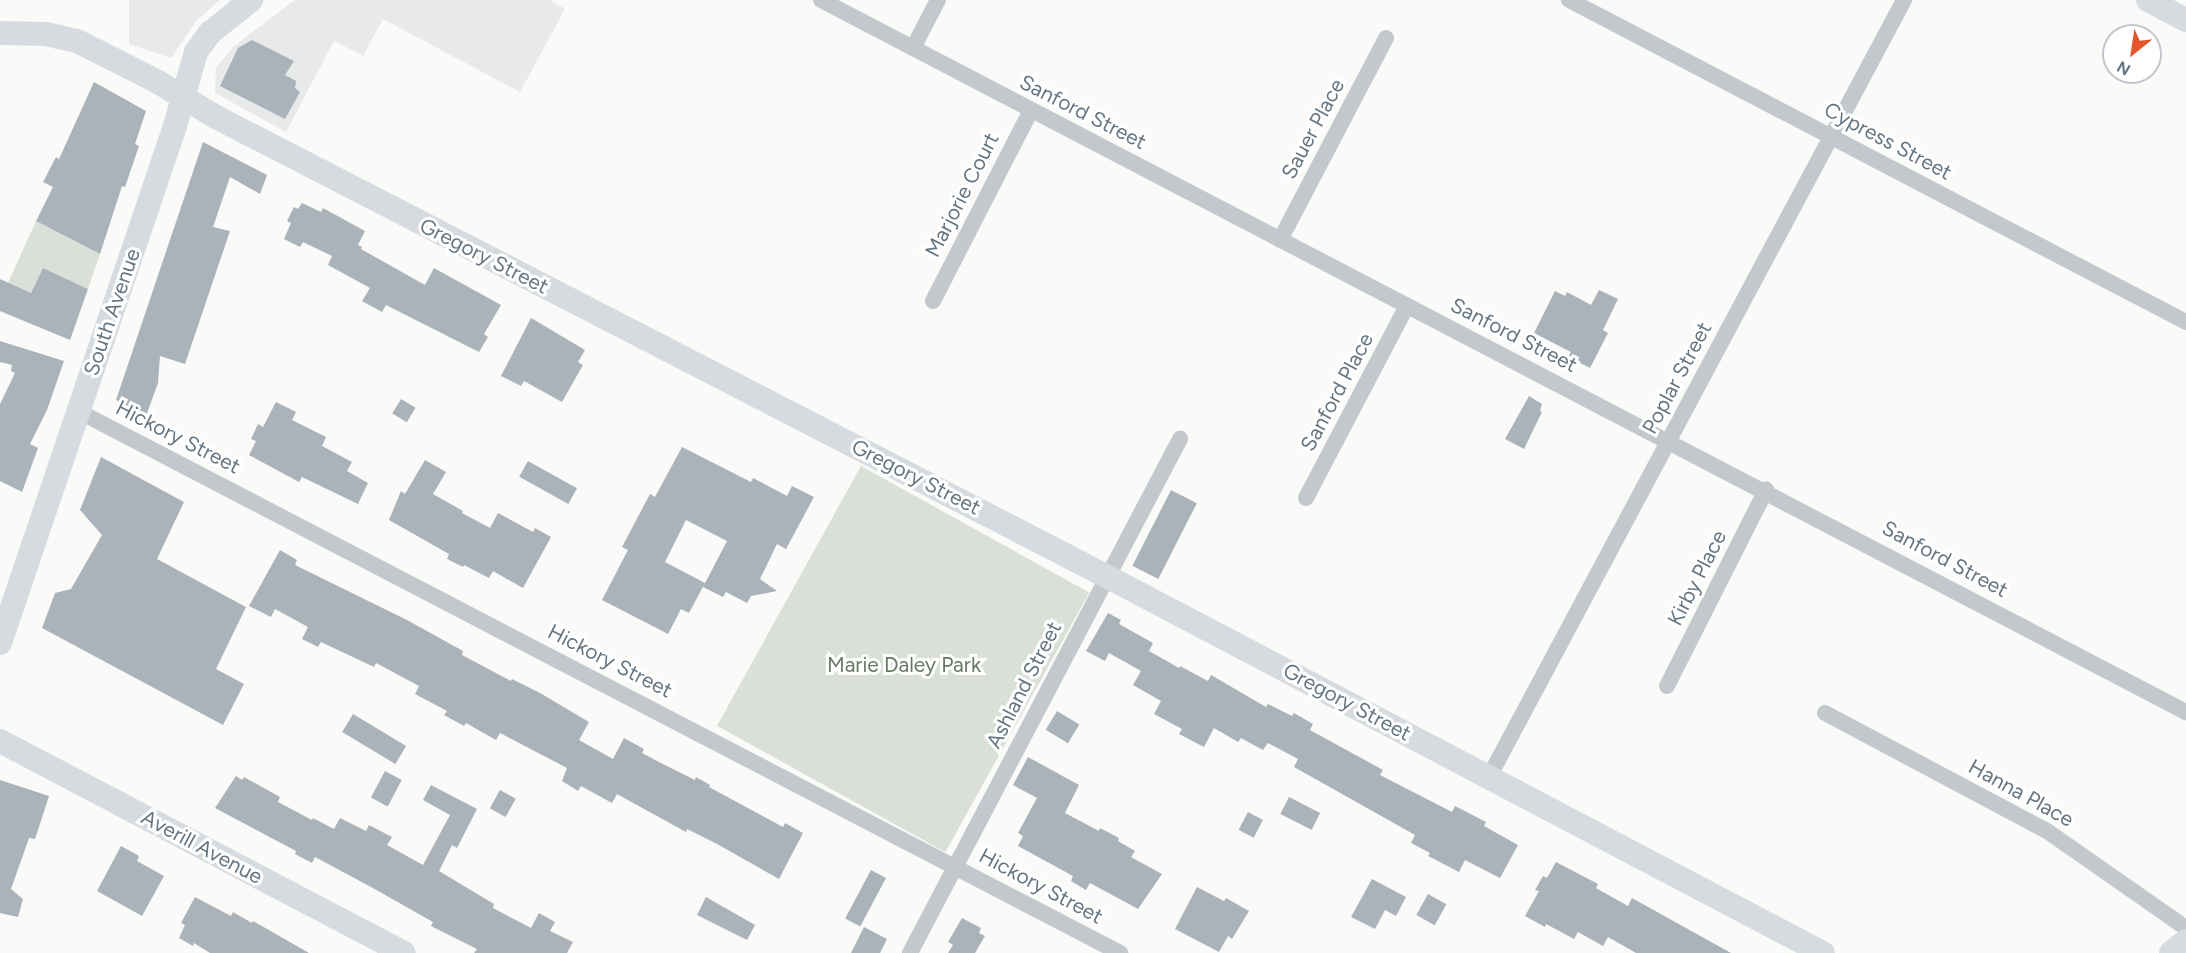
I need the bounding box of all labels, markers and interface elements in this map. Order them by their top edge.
north arrow [2102,24,2162,84]
text: N [2114,57,2134,80]
street label: Sanford Street [1016,69,1150,155]
street label: Sauer Place [1276,75,1350,183]
street label: Cypress Street [1820,97,1956,185]
street label: Marjorie Court [920,129,1004,261]
street label: Gregory Street [415,213,553,299]
street label: South Avenue [78,245,146,379]
street label: Sanford Street [1447,292,1581,378]
street label: Poplar Street [1637,318,1717,438]
street label: Sanford Place [1295,329,1379,455]
street label: Hickory Street [112,395,244,479]
street label: Gregory Street [847,434,985,520]
street label: Sanford Street [1878,515,2012,603]
street label: Kirby Place [1662,526,1732,630]
street label: Ashland Street [981,617,1067,753]
street label: Hickory Street [544,619,676,703]
park label: Marie Daley Park [827,652,981,678]
street label: Gregory Street [1279,658,1415,746]
street label: Hanna Place [1964,754,2078,832]
street label: Averill Avenue [137,805,267,889]
street label: Hickory Street [975,843,1107,929]

